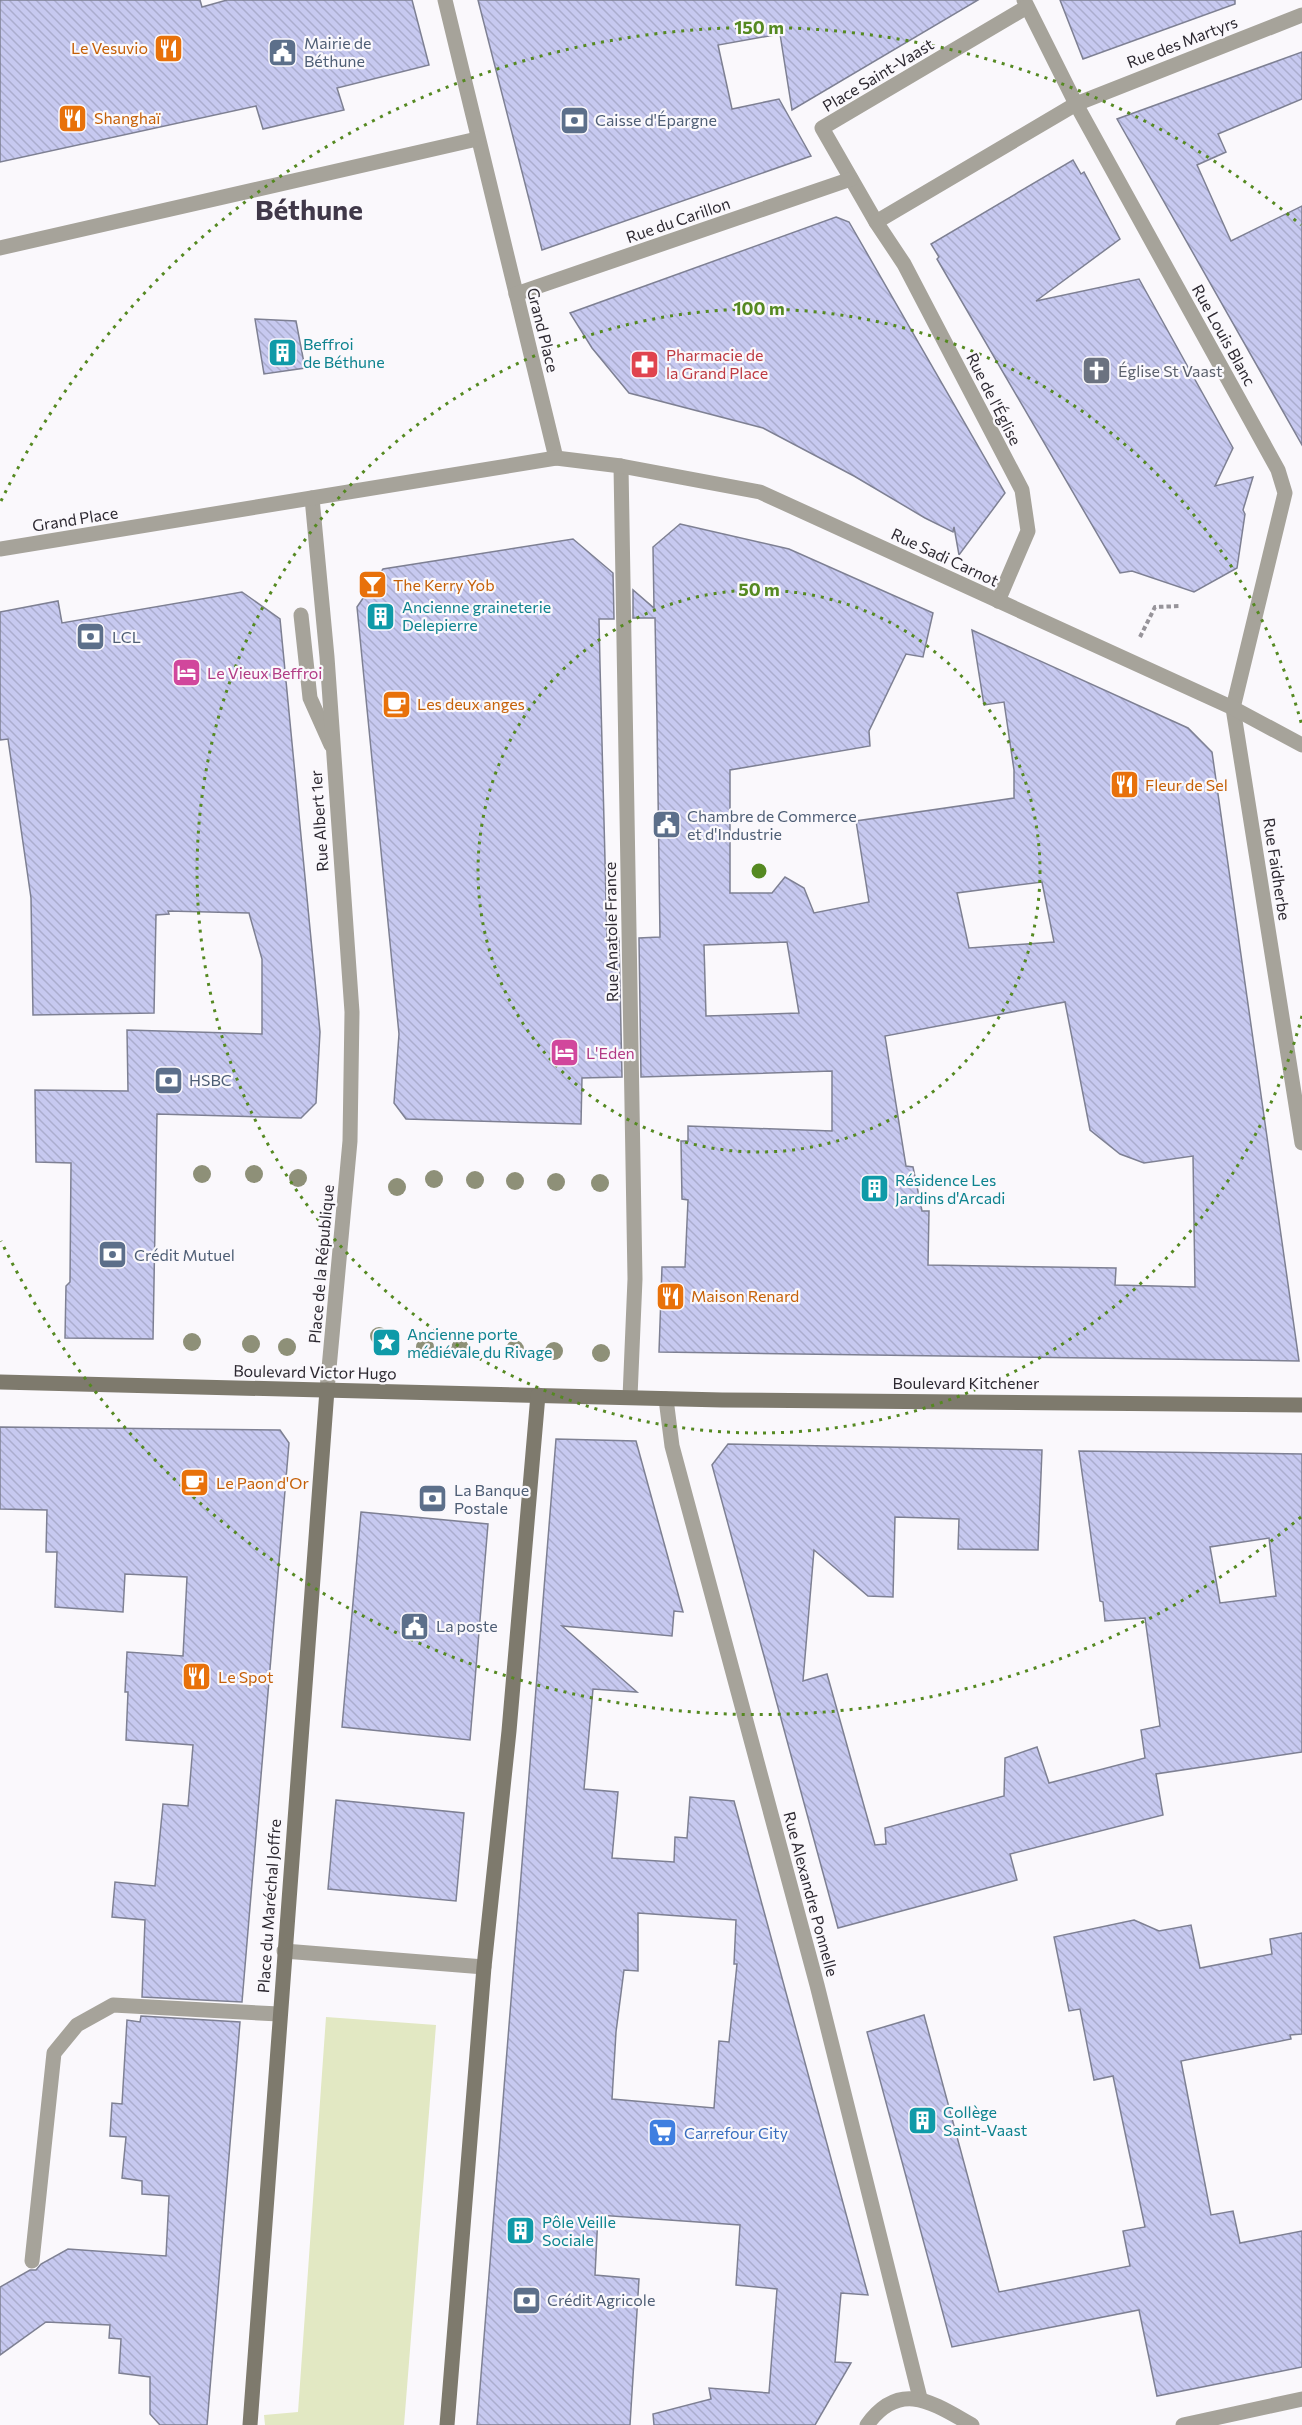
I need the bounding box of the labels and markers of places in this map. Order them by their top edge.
restaurant icon: Le Vesuvio [153,32,185,64]
place label: Mairie de Béthune [304,33,371,70]
public building icon: Mairie de Béthune [267,36,299,68]
place label: Le Vesuvio [71,38,148,57]
restaurant icon: Shanghaï [57,102,89,134]
bank icon: Caisse d'Épargne [558,104,590,136]
place label: Shanghaï [94,108,161,127]
place label: Caisse d'Épargne [595,110,717,129]
place label: Beffroi de Béthune [303,334,385,371]
building icon: Beffroi de Béthune [266,337,298,369]
place label: Pharmacie de la Grand Place [666,345,768,382]
pharmacy icon: Pharmacie de la Grand Place [629,348,661,380]
church icon: Église St Vaast [1081,355,1113,387]
place label: Église St Vaast [1118,361,1223,380]
bar icon: The Kerry Yob [356,569,388,601]
place label: The Kerry Yob [393,575,495,594]
place label: Ancienne graineterie Delepierre [402,597,551,634]
building icon: Ancienne graineterie Delepierre [365,600,397,632]
bank icon: LCL [75,621,107,653]
place label: LCL [112,627,141,646]
hotel icon: Le Vieux Beffroi [170,657,202,689]
place label: Le Vieux Beffroi [207,663,322,682]
cafe icon: Les deux anges [380,688,412,720]
place label: Les deux anges [417,694,525,713]
restaurant icon: Fleur de Sel [1108,769,1140,801]
place label: Fleur de Sel [1145,775,1228,794]
place label: Chambre de Commerce et d'Industrie [687,806,857,843]
public building icon: Chambre de Commerce et d'Industrie [650,809,682,841]
centre of rings [749,861,769,881]
hotel icon: L'Eden [549,1037,581,1069]
place label: L'Eden [586,1043,635,1062]
bank icon: HSBC [152,1064,184,1096]
place label: HSBC [189,1070,232,1089]
place label: Résidence Les Jardins d'Arcadi [895,1170,1005,1207]
building icon: Résidence Les Jardins d'Arcadi [858,1173,890,1205]
bank icon: Crédit Mutuel [97,1239,129,1271]
place label: Crédit Mutuel [134,1245,235,1264]
restaurant icon: Maison Renard [654,1280,686,1312]
place label: Maison Renard [691,1286,799,1305]
place label: Ancienne porte médiévale du Rivage [407,1324,552,1361]
place icon: Ancienne porte médiévale du Rivage [370,1327,402,1359]
cafe icon: Le Paon d'Or [179,1467,211,1499]
place label: Le Paon d'Or [216,1473,309,1492]
place label: La Banque Postale [454,1480,529,1517]
bank icon: La Banque Postale [417,1483,449,1515]
public building icon: La poste [399,1610,431,1642]
place label: La poste [436,1616,498,1635]
restaurant icon: Le Spot [181,1661,213,1693]
place label: Le Spot [218,1667,274,1686]
place label: Collège Saint-Vaast [943,2102,1028,2139]
building icon: Collège Saint-Vaast [906,2105,938,2137]
supermarket icon: Carrefour City [647,2117,679,2149]
place label: Carrefour City [684,2123,788,2142]
place label: Pôle Veille Sociale [542,2212,616,2249]
building icon: Pôle Veille Sociale [505,2215,537,2247]
bank icon: Crédit Agricole [510,2284,542,2316]
place label: Crédit Agricole [547,2290,655,2309]

